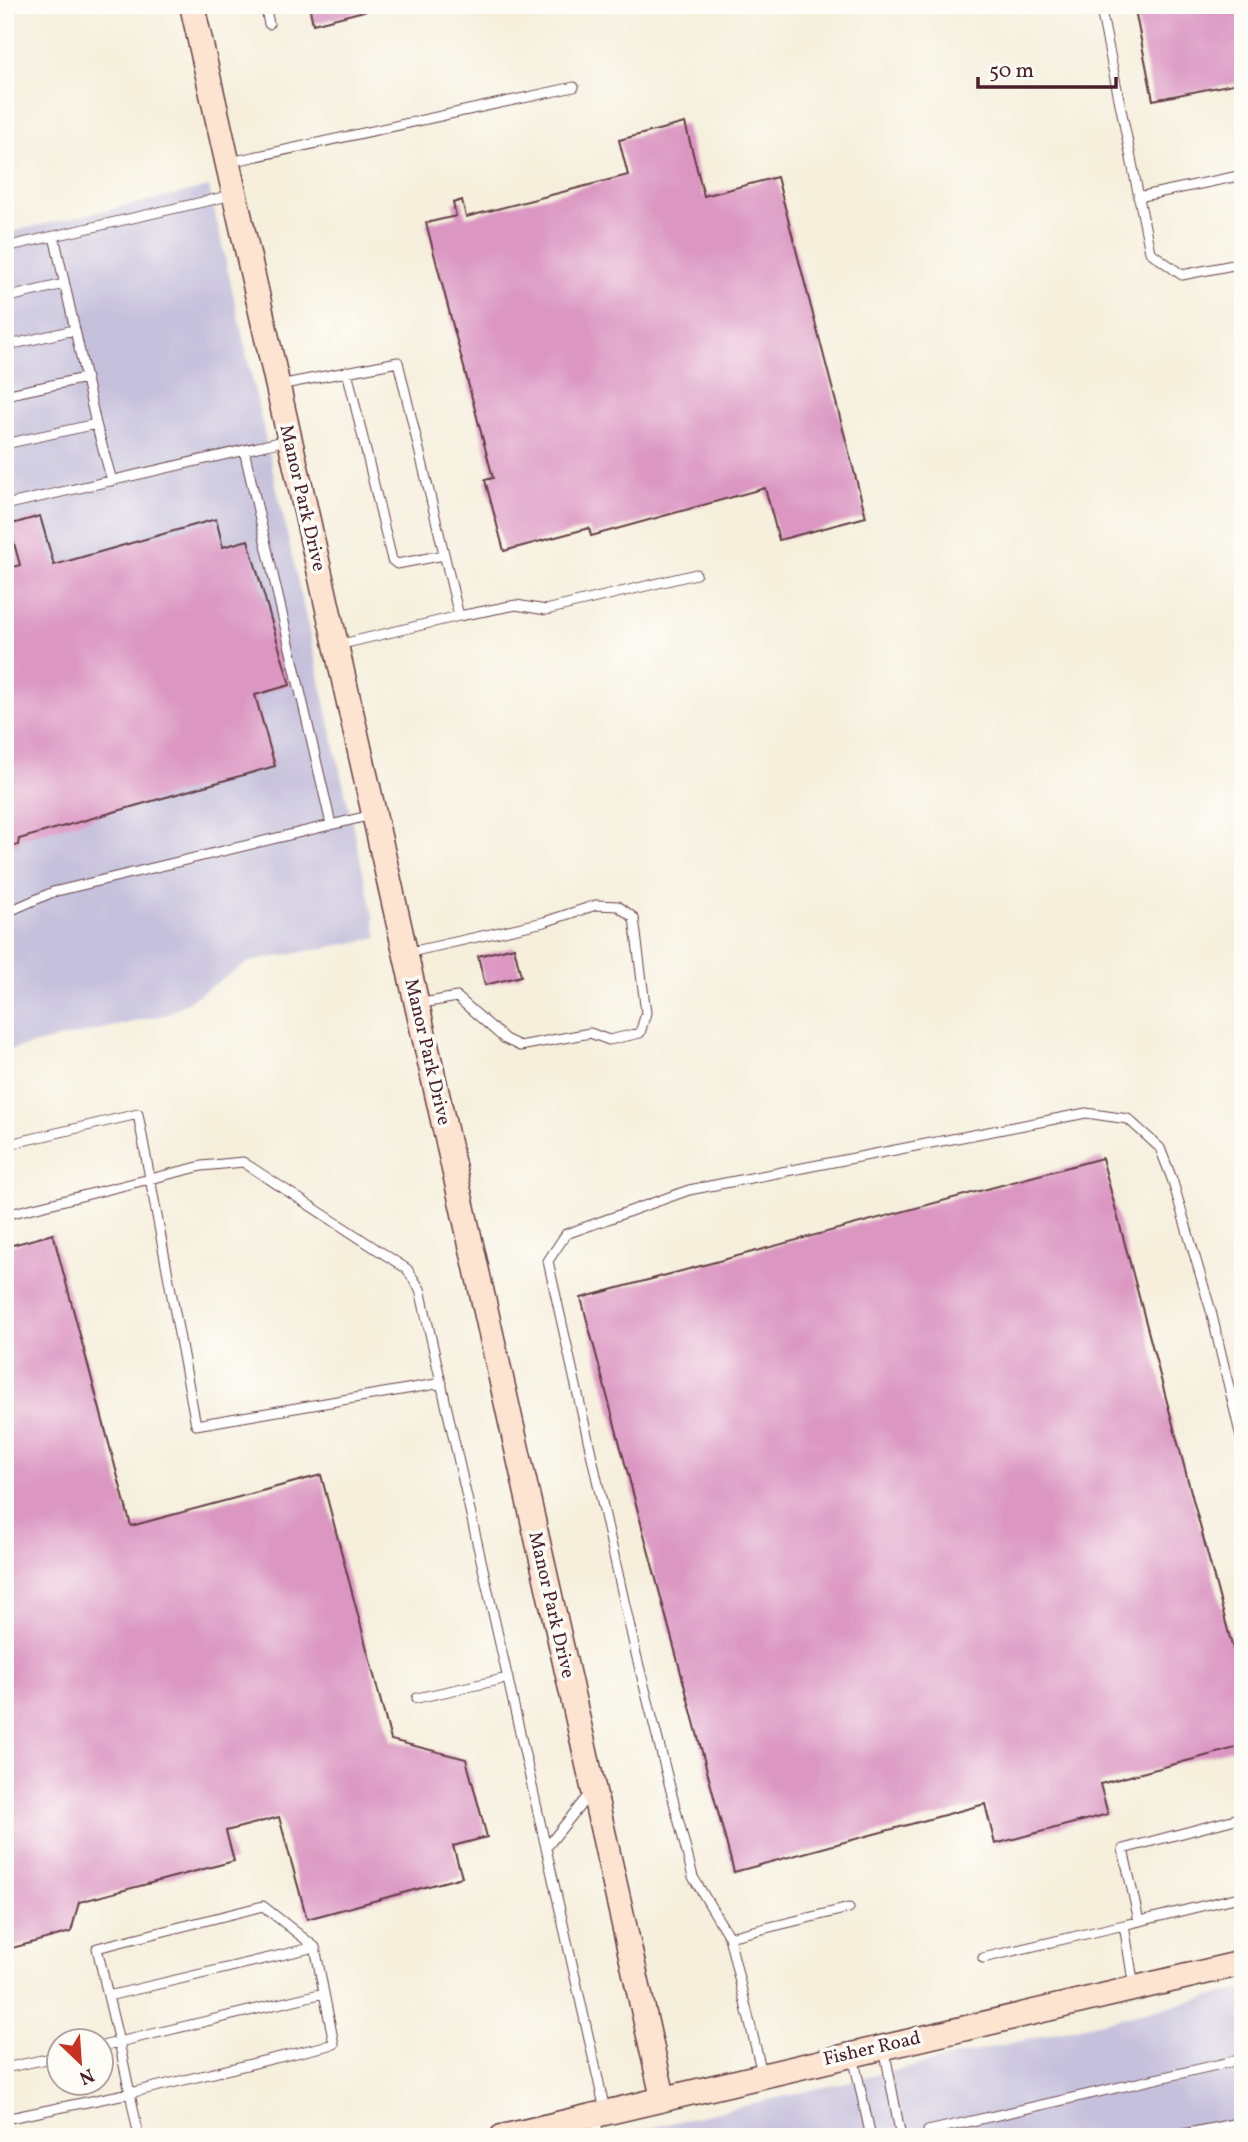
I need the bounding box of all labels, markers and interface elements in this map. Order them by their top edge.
scale bar [978,46,1117,90]
text: 50 m [989,57,1034,86]
street label: Manor Park Drive [273,422,331,574]
street label: Manor Park Drive [398,976,456,1128]
street label: Manor Park Drive [522,1529,580,1681]
street label: Fisher Road [821,2025,923,2073]
north arrow [46,2026,116,2096]
text: N [74,2061,98,2090]

